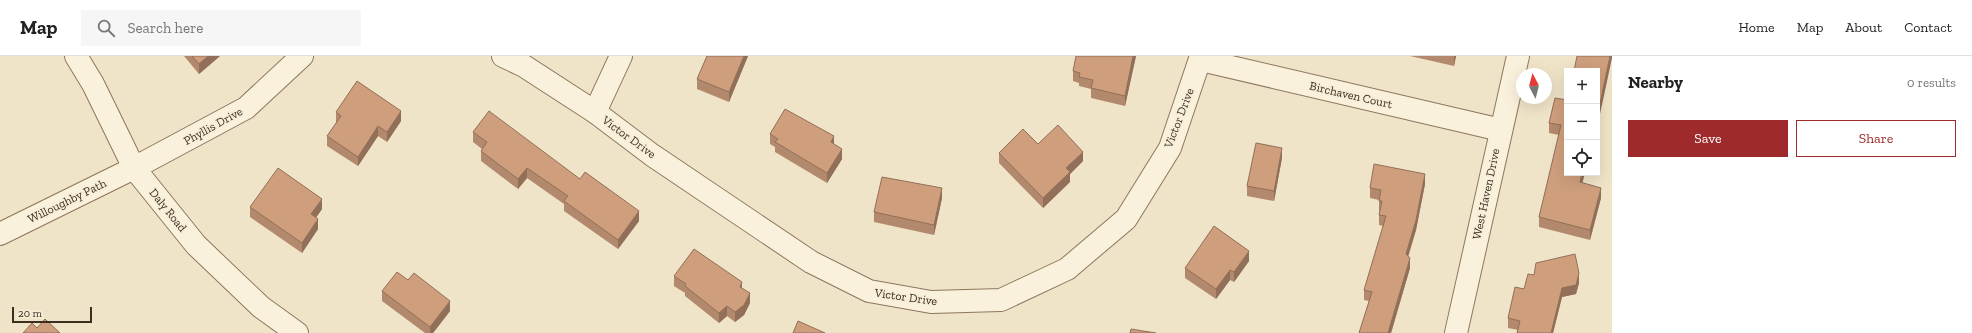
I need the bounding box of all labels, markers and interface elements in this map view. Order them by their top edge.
search box [81,10,361,46]
text: Map [20,16,57,39]
icon: search [95,17,117,39]
text: Search here [127,19,203,37]
text: Home [1739,19,1775,36]
text: Map [1797,19,1823,36]
text: About [1845,19,1882,36]
text: Contact [1904,19,1952,36]
north arrow [1516,68,1552,104]
map controls [1564,68,1600,176]
button: + [1564,68,1600,104]
text: Nearby [1628,72,1683,92]
text: 0 results [1907,75,1956,90]
street label: Birchaven Court [1308,79,1394,111]
street label: Victor Drive [1161,86,1197,151]
street label: Phyllis Drive [181,104,245,148]
button: − [1564,104,1600,140]
street label: Victor Drive [599,112,659,161]
button: Save [1628,120,1788,157]
button: Share [1796,120,1956,157]
button: locate [1564,140,1600,176]
street label: West Haven Drive [1470,147,1503,241]
street label: Willoughby Path [26,176,109,226]
street label: Daly Road [146,186,190,235]
street label: Victor Drive [873,286,938,308]
scale bar [12,305,92,324]
text: 20 m [18,307,42,320]

